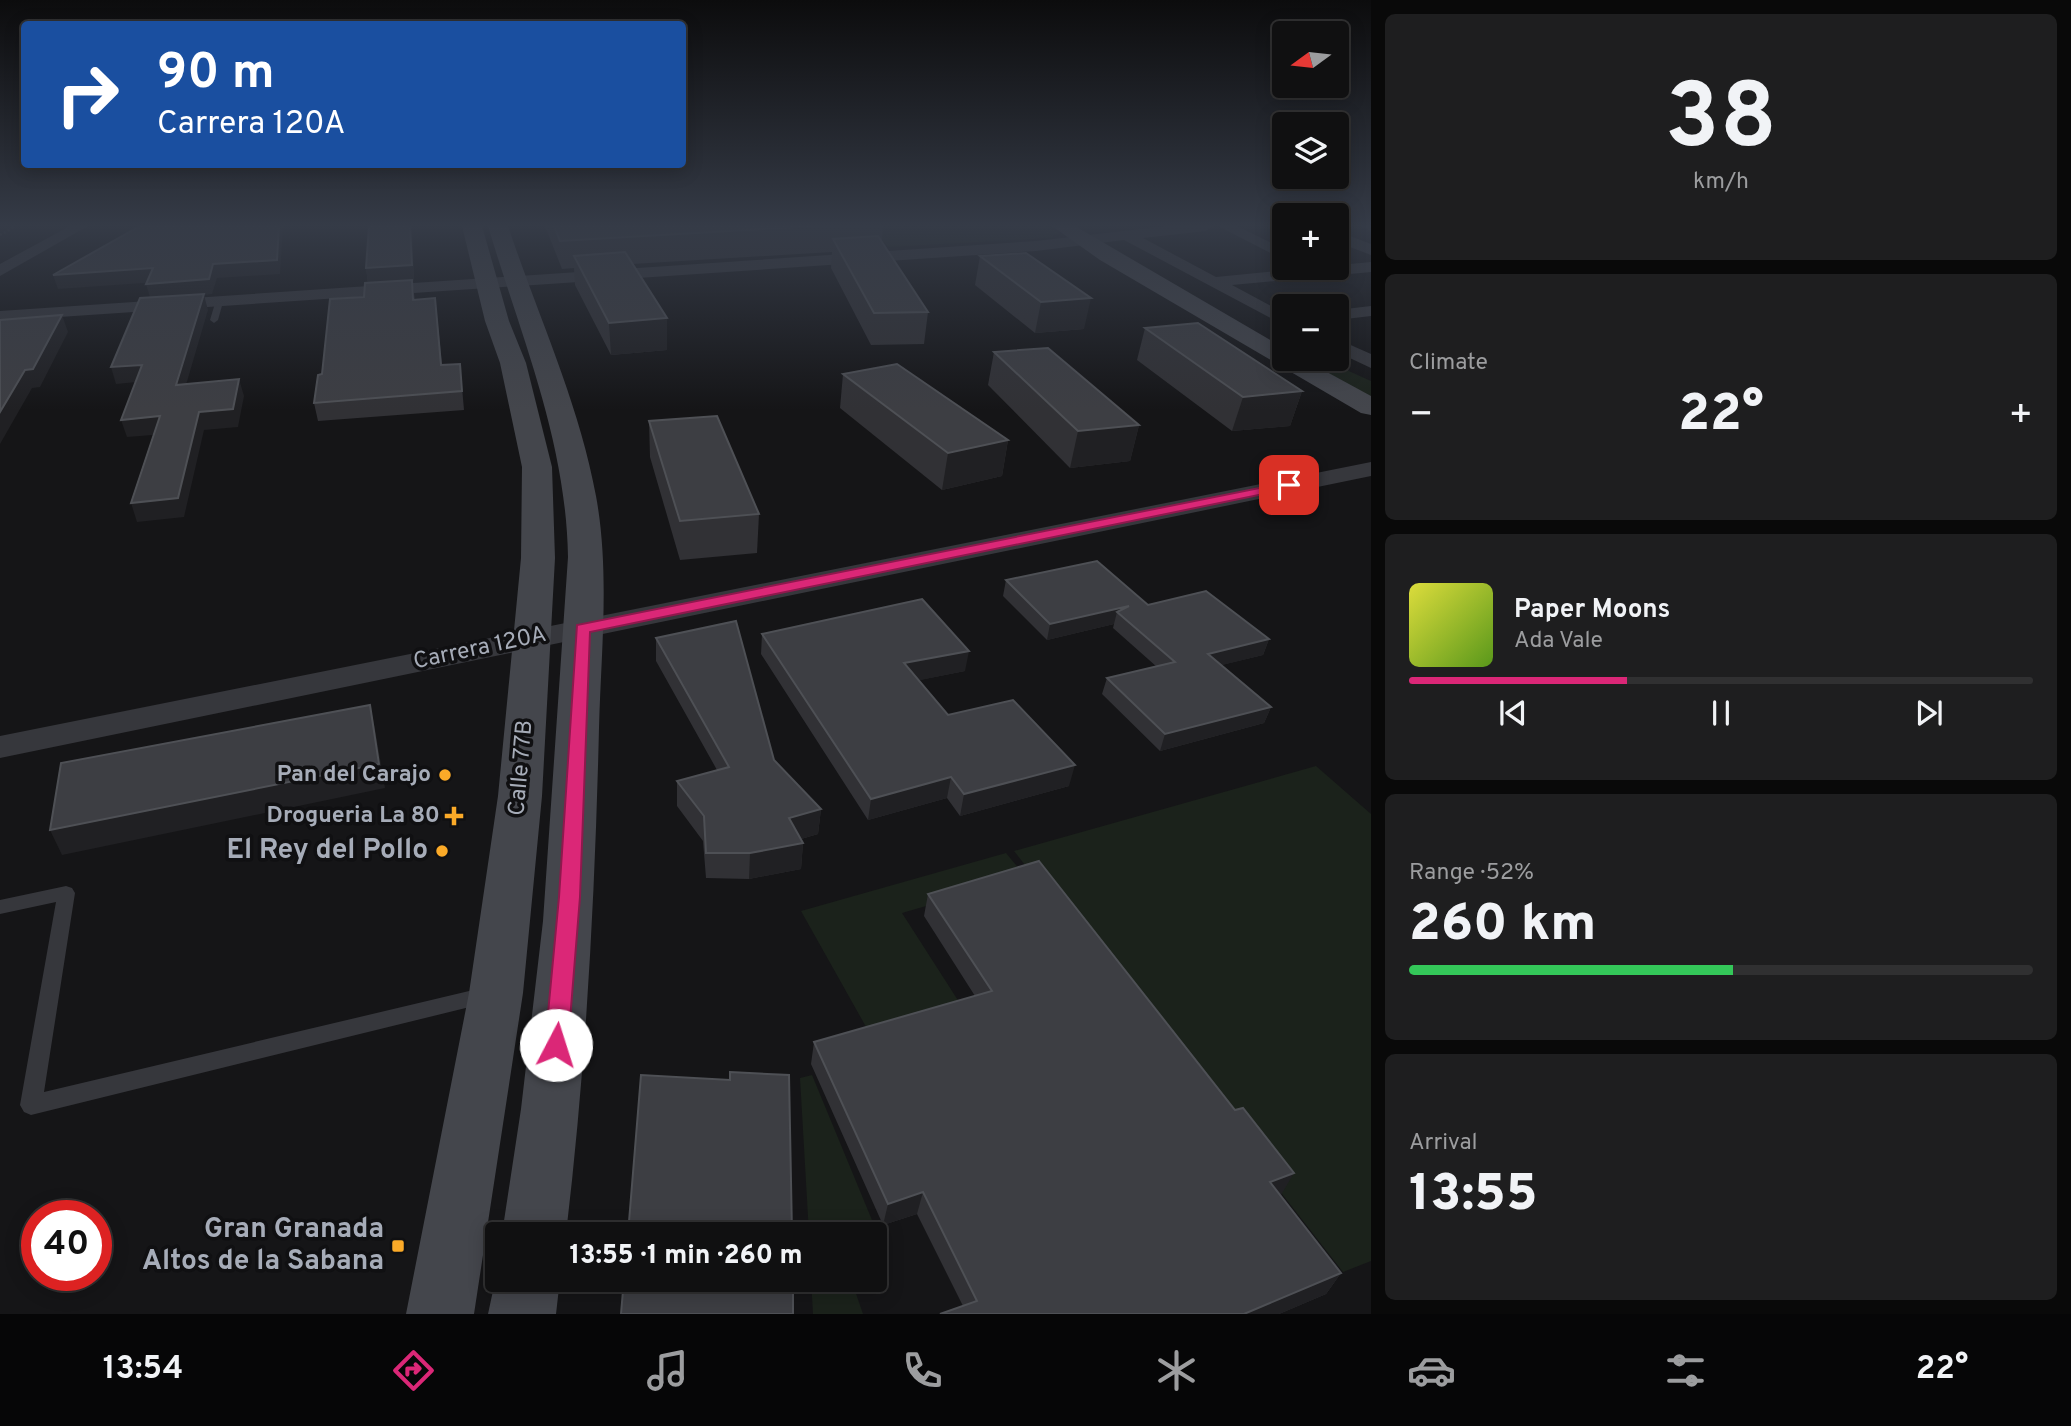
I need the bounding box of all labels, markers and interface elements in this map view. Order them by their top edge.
north arrow [1272,21,1349,98]
map controls [1272,21,1349,371]
text: 90 m [157,44,275,106]
icon: right [42,49,133,140]
text: 38 [1665,65,1777,180]
text: Carrera 120A [157,105,345,145]
button: layers [1272,112,1349,189]
text: km/h [1693,168,1749,197]
button: + [1272,203,1349,280]
button: − [1272,294,1349,371]
text: Climate [1409,349,1488,378]
text: 22° [1678,383,1764,449]
text: − [1409,392,1434,441]
text: + [2008,392,2033,441]
pin [1259,455,1319,515]
icon: arrive [1270,466,1308,504]
text: Paper Moons [1514,594,1670,627]
street label: Carrera 120A [411,621,549,677]
text: Ada Vale [1514,627,1603,656]
icon: previous [1494,694,1532,732]
icon: pause [1702,694,1740,732]
icon: next [1910,694,1948,732]
street label: Calle 77B [503,719,541,817]
place label: Pan del Carajo [277,761,431,790]
marker: Pan del Carajo [437,767,453,783]
place label: Drogueria La 80 [267,802,440,831]
marker: Drogueria La 80 [446,808,462,824]
place label: El Rey del Pollo [227,833,428,869]
marker: El Rey del Pollo [434,843,450,859]
text: Range · 52% [1409,859,1534,888]
text: 260 km [1409,893,1596,959]
position arrow [519,1008,593,1082]
text: Arrival [1409,1129,1478,1158]
text: 13:55 [1409,1163,1538,1229]
speed limit sign: 40 [21,1200,112,1291]
place label: Gran Granada Altos de la Sabana [142,1212,384,1280]
marker: Gran Granada Altos de la Sabana [390,1238,406,1254]
text: 13:55 · 1 min · 260 m [569,1240,803,1273]
icon: directions [389,1346,438,1395]
icon: music [643,1346,692,1395]
icon: phone [898,1346,947,1395]
icon: climate [1152,1346,1201,1395]
icon: car [1407,1346,1456,1395]
icon: filters [1661,1346,1710,1395]
text: 13:54 [103,1350,183,1390]
text: 22° [1916,1350,1968,1390]

